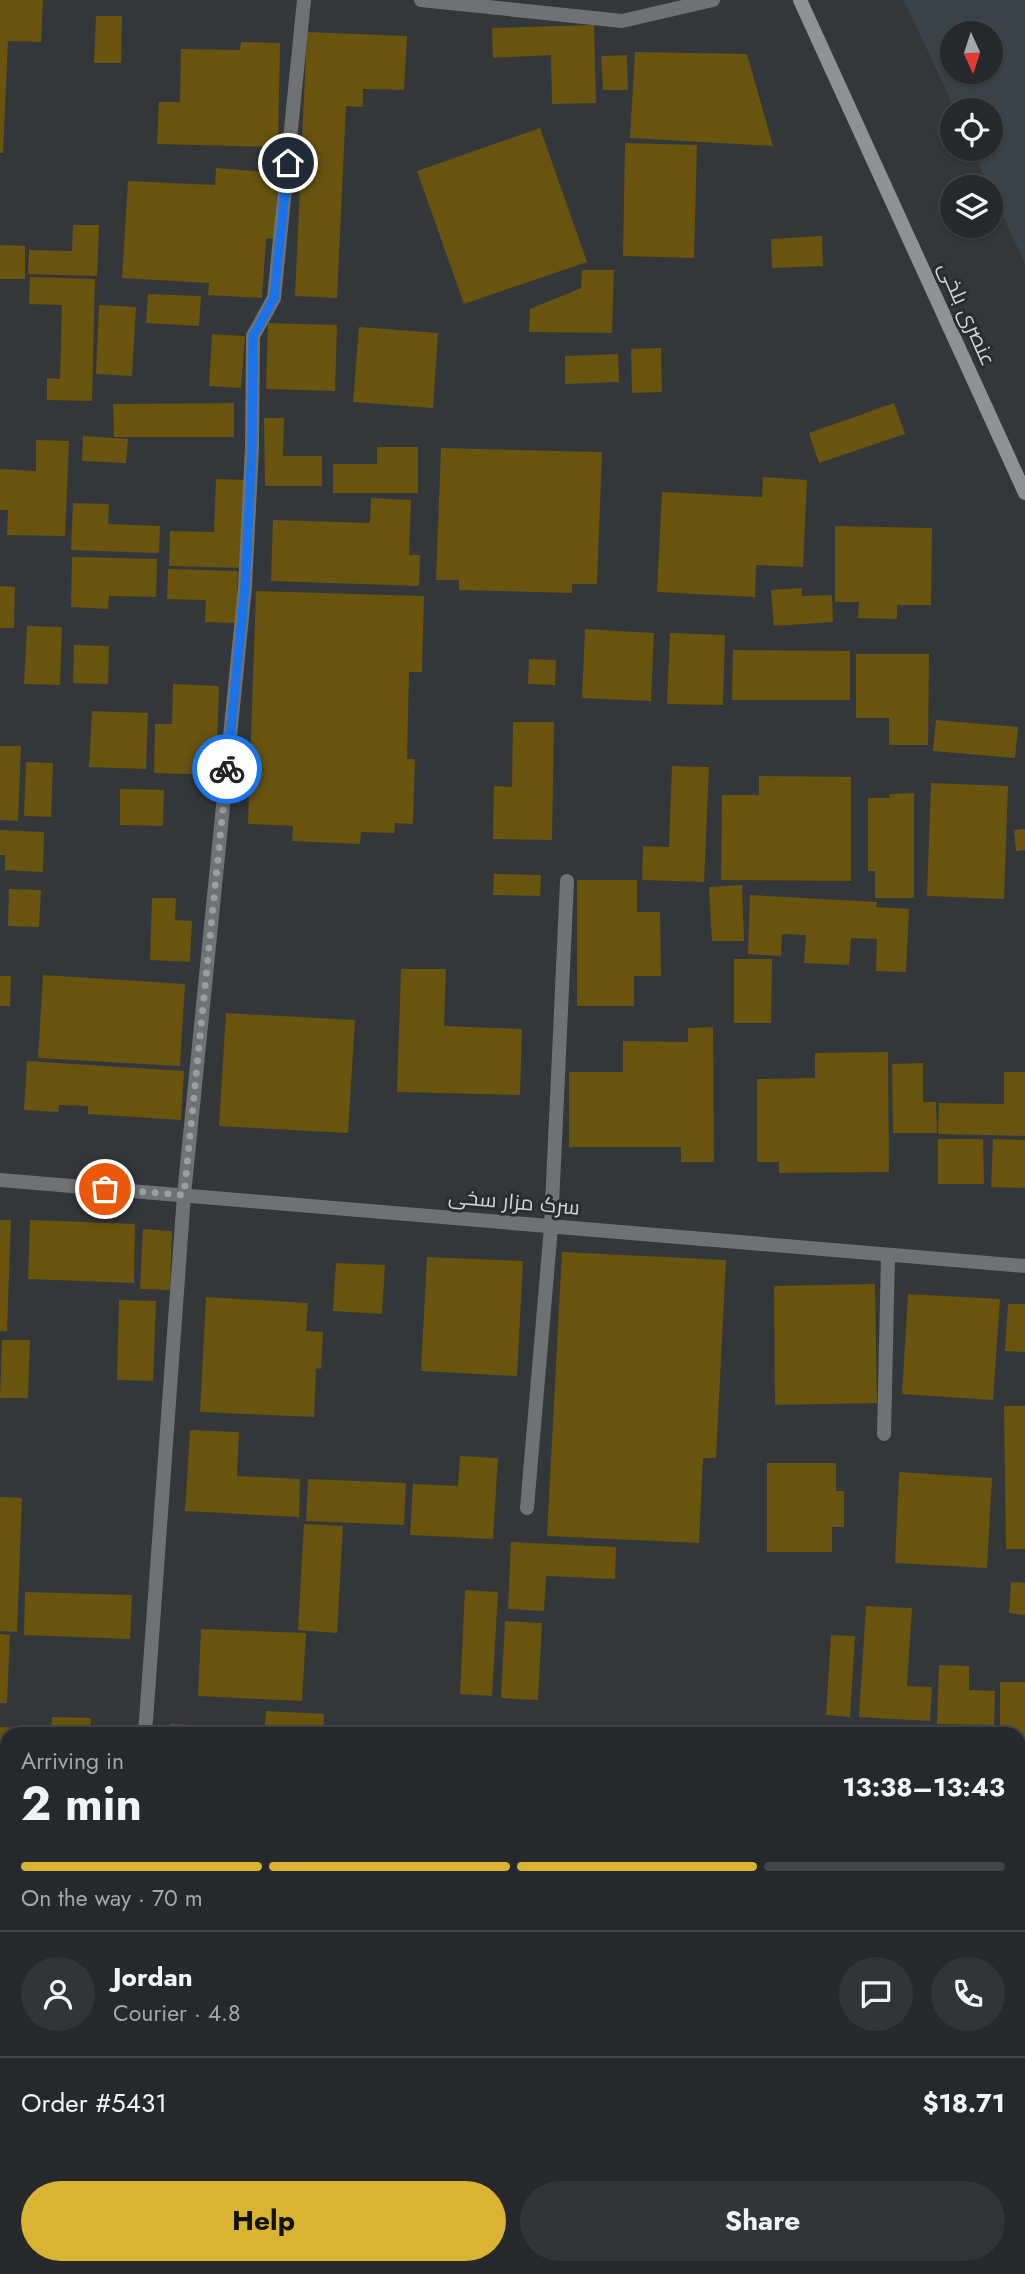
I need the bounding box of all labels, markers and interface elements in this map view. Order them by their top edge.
north arrow [940,21,1003,84]
map controls [940,21,1003,238]
button: locate [940,98,1003,161]
pin [258,133,318,193]
icon: home [269,144,307,182]
button: layers [940,175,1003,238]
street label: عنصری بلخی [931,257,1003,371]
courier [192,734,262,804]
icon: bike [208,750,246,788]
pin [75,1159,135,1219]
icon: bag [86,1170,124,1208]
street label: سرک مزار سخی [447,1181,581,1223]
text: Arriving in [21,1744,124,1778]
text: 13:38–13:43 [842,1768,1005,1806]
text: 2 min [21,1771,142,1837]
text: On the way · 70 m [21,1881,203,1915]
button: person [21,1957,95,2031]
button: chat [839,1957,913,2031]
button: phone [931,1957,1005,2031]
text: Jordan [113,1958,193,1996]
text: Courier · 4.8 [113,1996,241,2030]
text: Order #5431 [21,2084,167,2122]
text: $18.71 [922,2084,1005,2122]
button: Help [21,2181,506,2261]
button: Share [520,2181,1005,2261]

